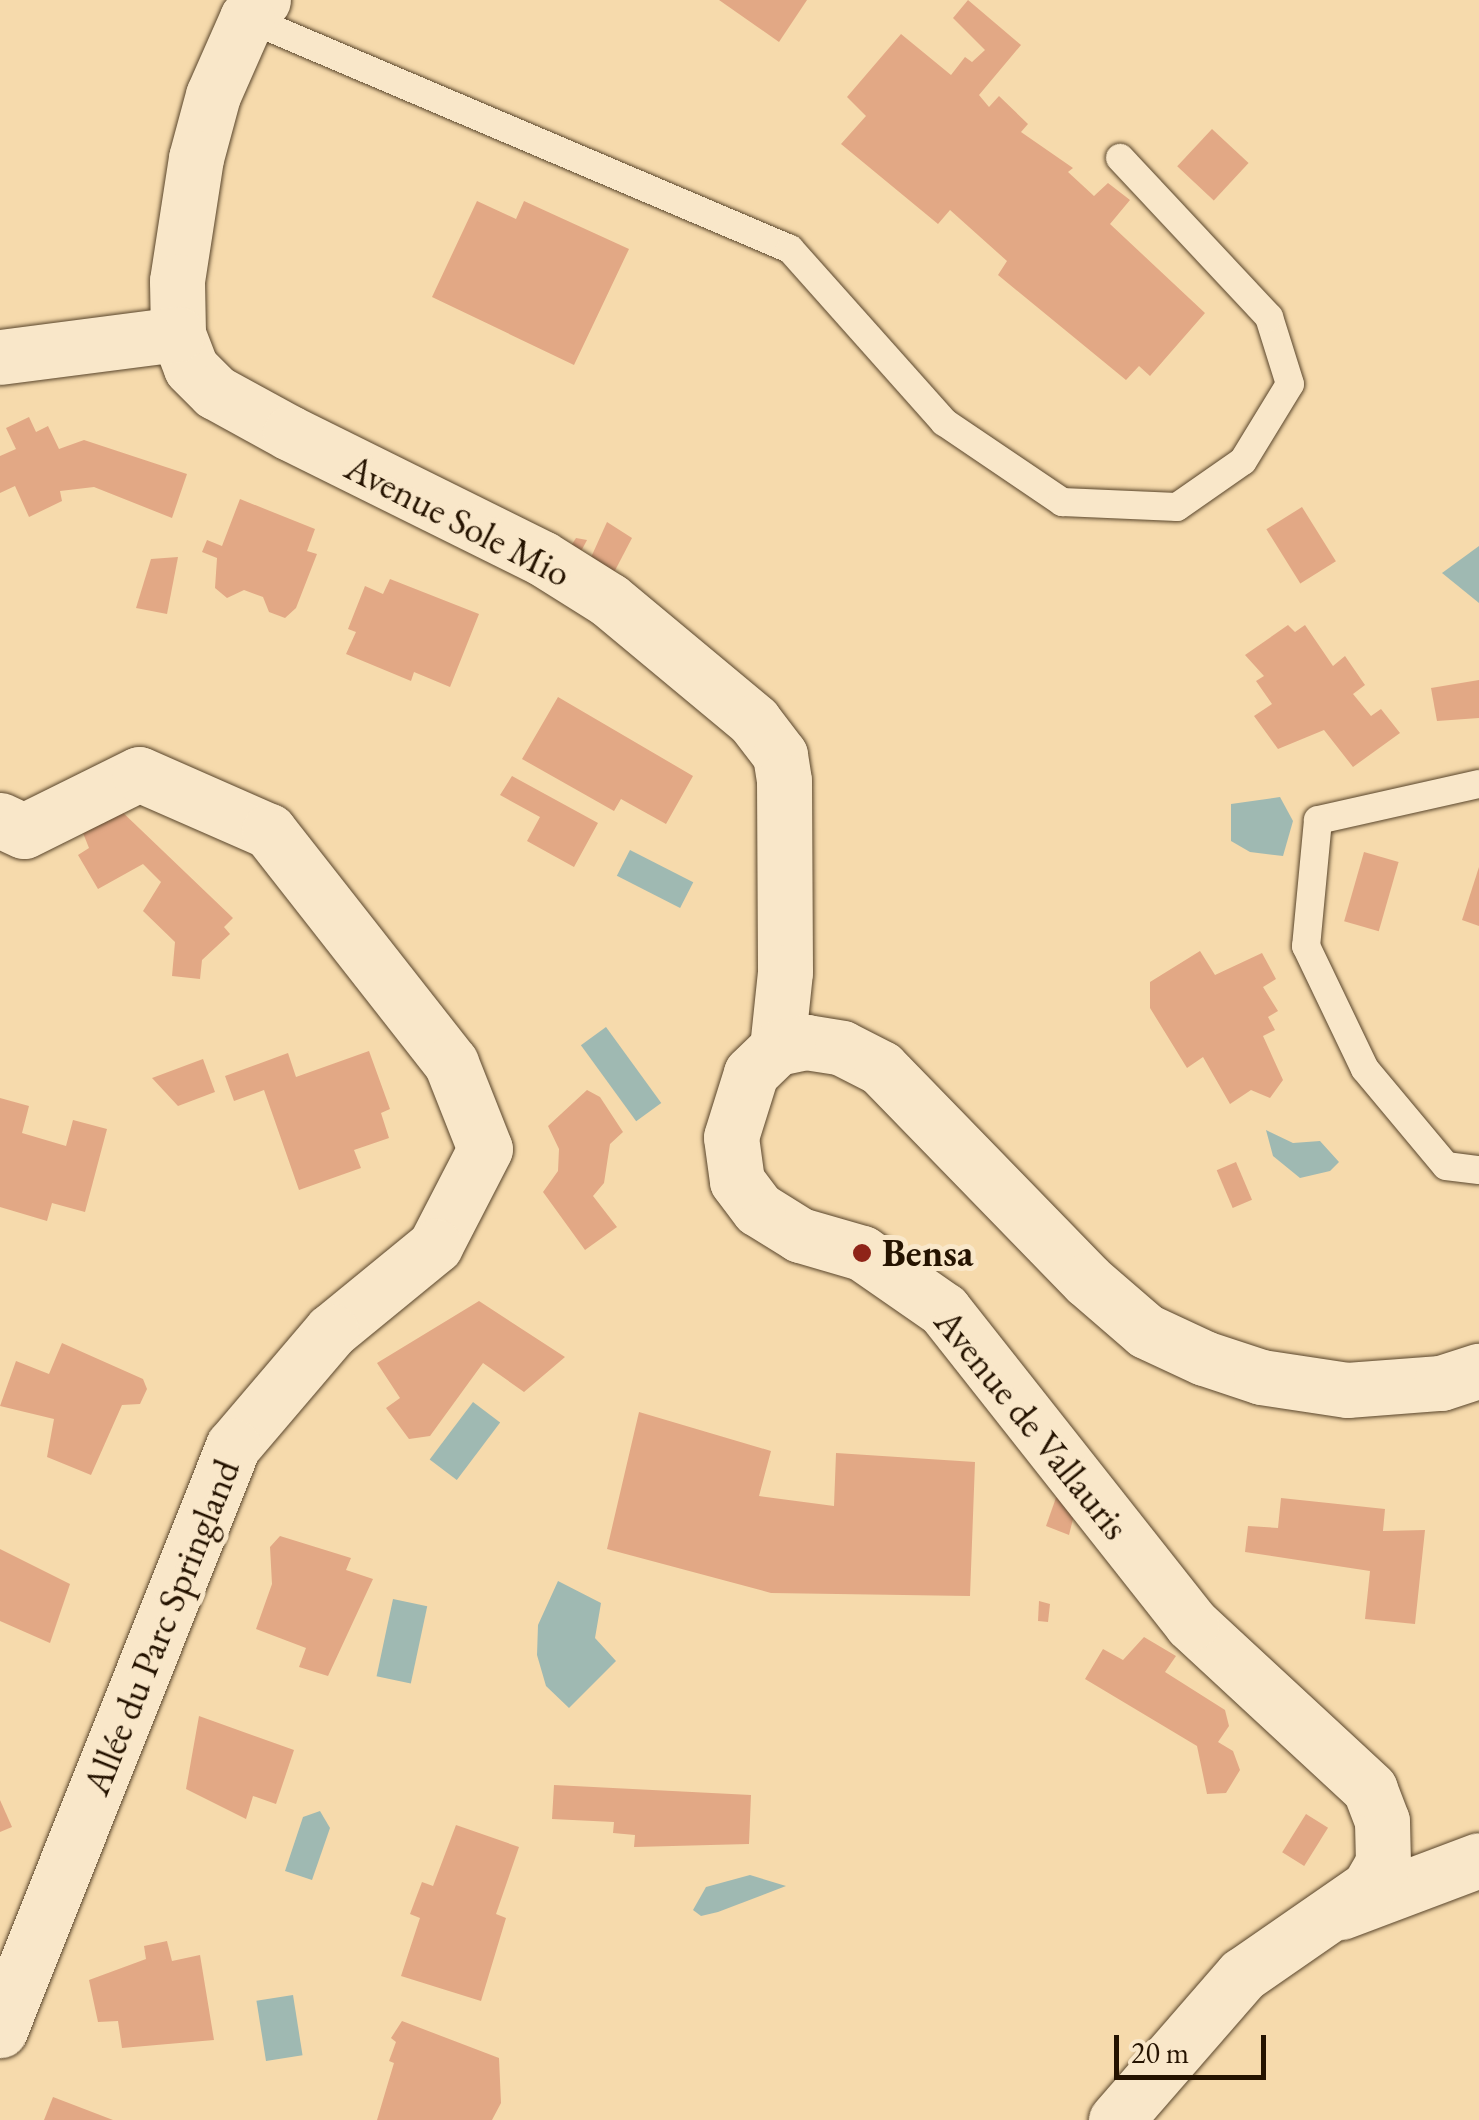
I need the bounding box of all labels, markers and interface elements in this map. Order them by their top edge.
street label: Avenue Sole Mio [338,444,578,596]
place label: Bensa [882,1230,973,1276]
marker: Bensa [851,1242,873,1264]
street label: Avenue de Vallauris [925,1300,1139,1548]
street label: Allée du Parc Springland [73,1453,249,1801]
scale bar [1119,2015,1272,2077]
text: 20 m [1131,2033,1189,2072]

